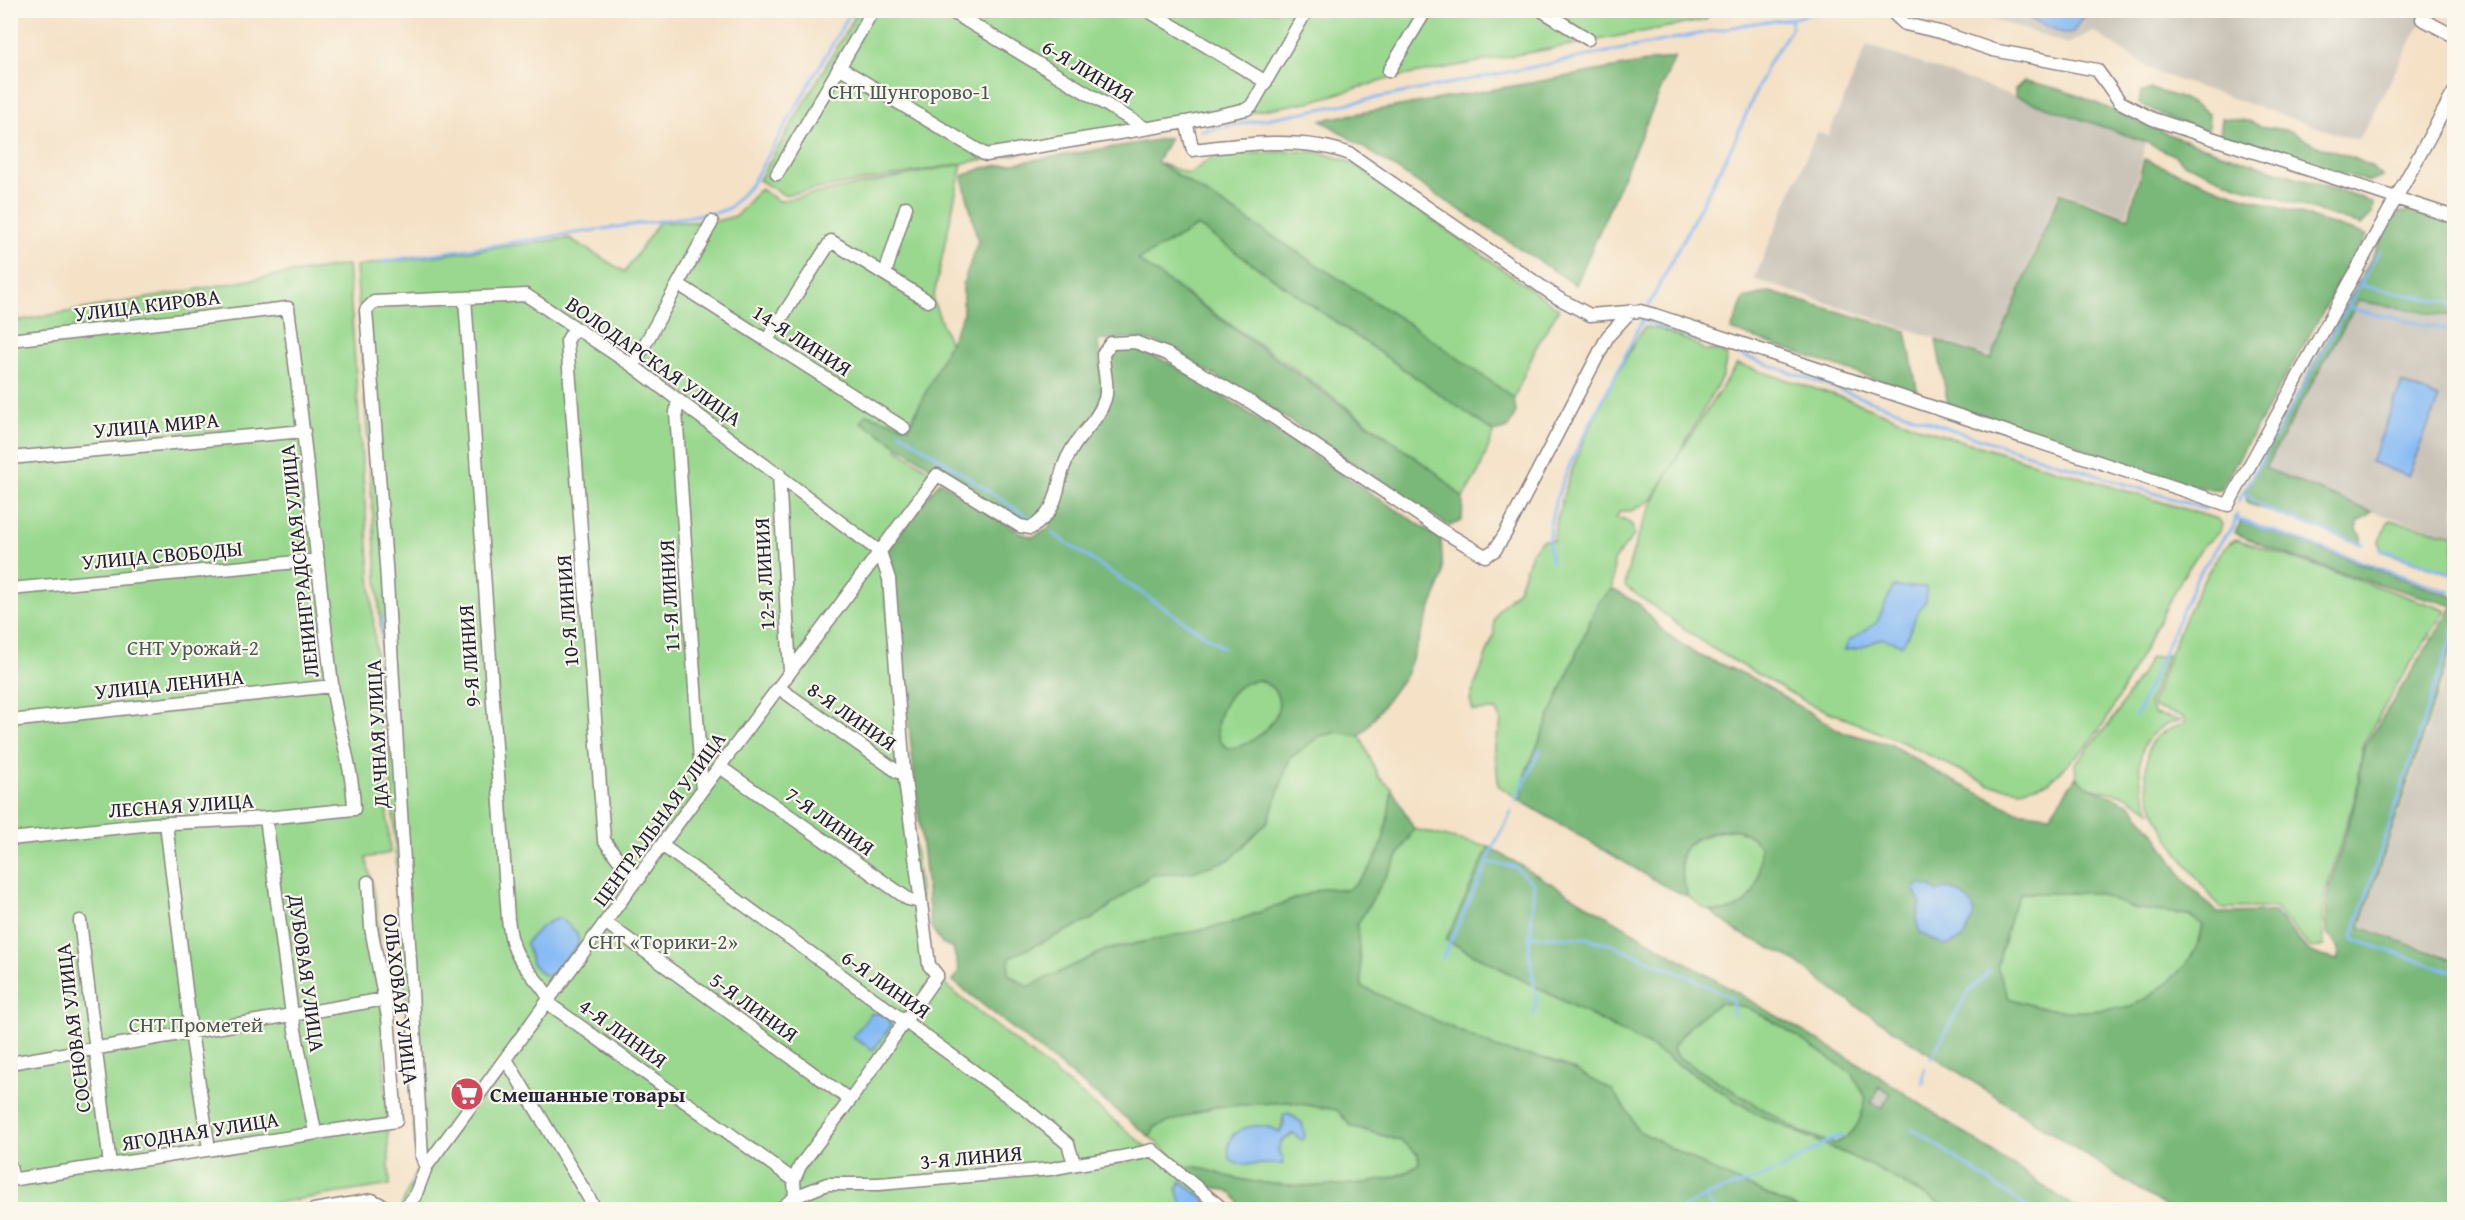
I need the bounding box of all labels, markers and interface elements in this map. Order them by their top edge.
street label: 6-Я ЛИНИЯ [1036,31,1140,111]
park label: СНТ Шунгорово-1 [828,76,990,107]
street label: УЛИЦА КИРОВА [72,281,222,329]
street label: ВОЛОДАРСКАЯ УЛИЦА [560,288,749,434]
street label: 14-Я ЛИНИЯ [746,296,858,384]
street label: УЛИЦА МИРА [92,404,220,446]
street label: ЛЕНИНГРАДСКАЯ УЛИЦА [271,443,327,679]
street label: 12-Я ЛИНИЯ [746,517,782,631]
street label: УЛИЦА СВОБОДЫ [80,533,244,577]
street label: 11-Я ЛИНИЯ [651,539,687,653]
street label: 10-Я ЛИНИЯ [548,554,586,668]
street label: 9-Я ЛИНИЯ [450,604,488,708]
park label: СНТ Урожай-2 [127,632,259,663]
street label: ДАЧНАЯ УЛИЦА [358,658,396,810]
street label: УЛИЦА ЛЕНИНА [93,661,245,707]
street label: 8-Я ЛИНИЯ [801,674,903,758]
street label: ЦЕНТРАЛЬНАЯ УЛИЦА [585,725,733,913]
street label: 7-Я ЛИНИЯ [779,779,881,863]
street label: ЛЕСНАЯ УЛИЦА [107,784,255,826]
street label: ДУБОВАЯ УЛИЦА [280,891,333,1054]
street label: ОЛЬХОВАЯ УЛИЦА [375,912,427,1086]
park label: СНТ «Торики-2» [588,926,738,957]
street label: СОСНОВАЯ УЛИЦА [47,941,99,1114]
street label: 6-Я ЛИНИЯ [835,942,937,1026]
street label: 5-Я ЛИНИЯ [704,964,804,1050]
street label: 4-Я ЛИНИЯ [573,990,673,1076]
park label: СНТ Прометей [129,1009,263,1040]
supermarket icon: Смешанные товары [449,1076,485,1112]
place label: Смешанные товары [490,1079,685,1110]
street label: ЯГОДНАЯ УЛИЦА [118,1103,281,1159]
street label: 3-Я ЛИНИЯ [919,1137,1023,1177]

